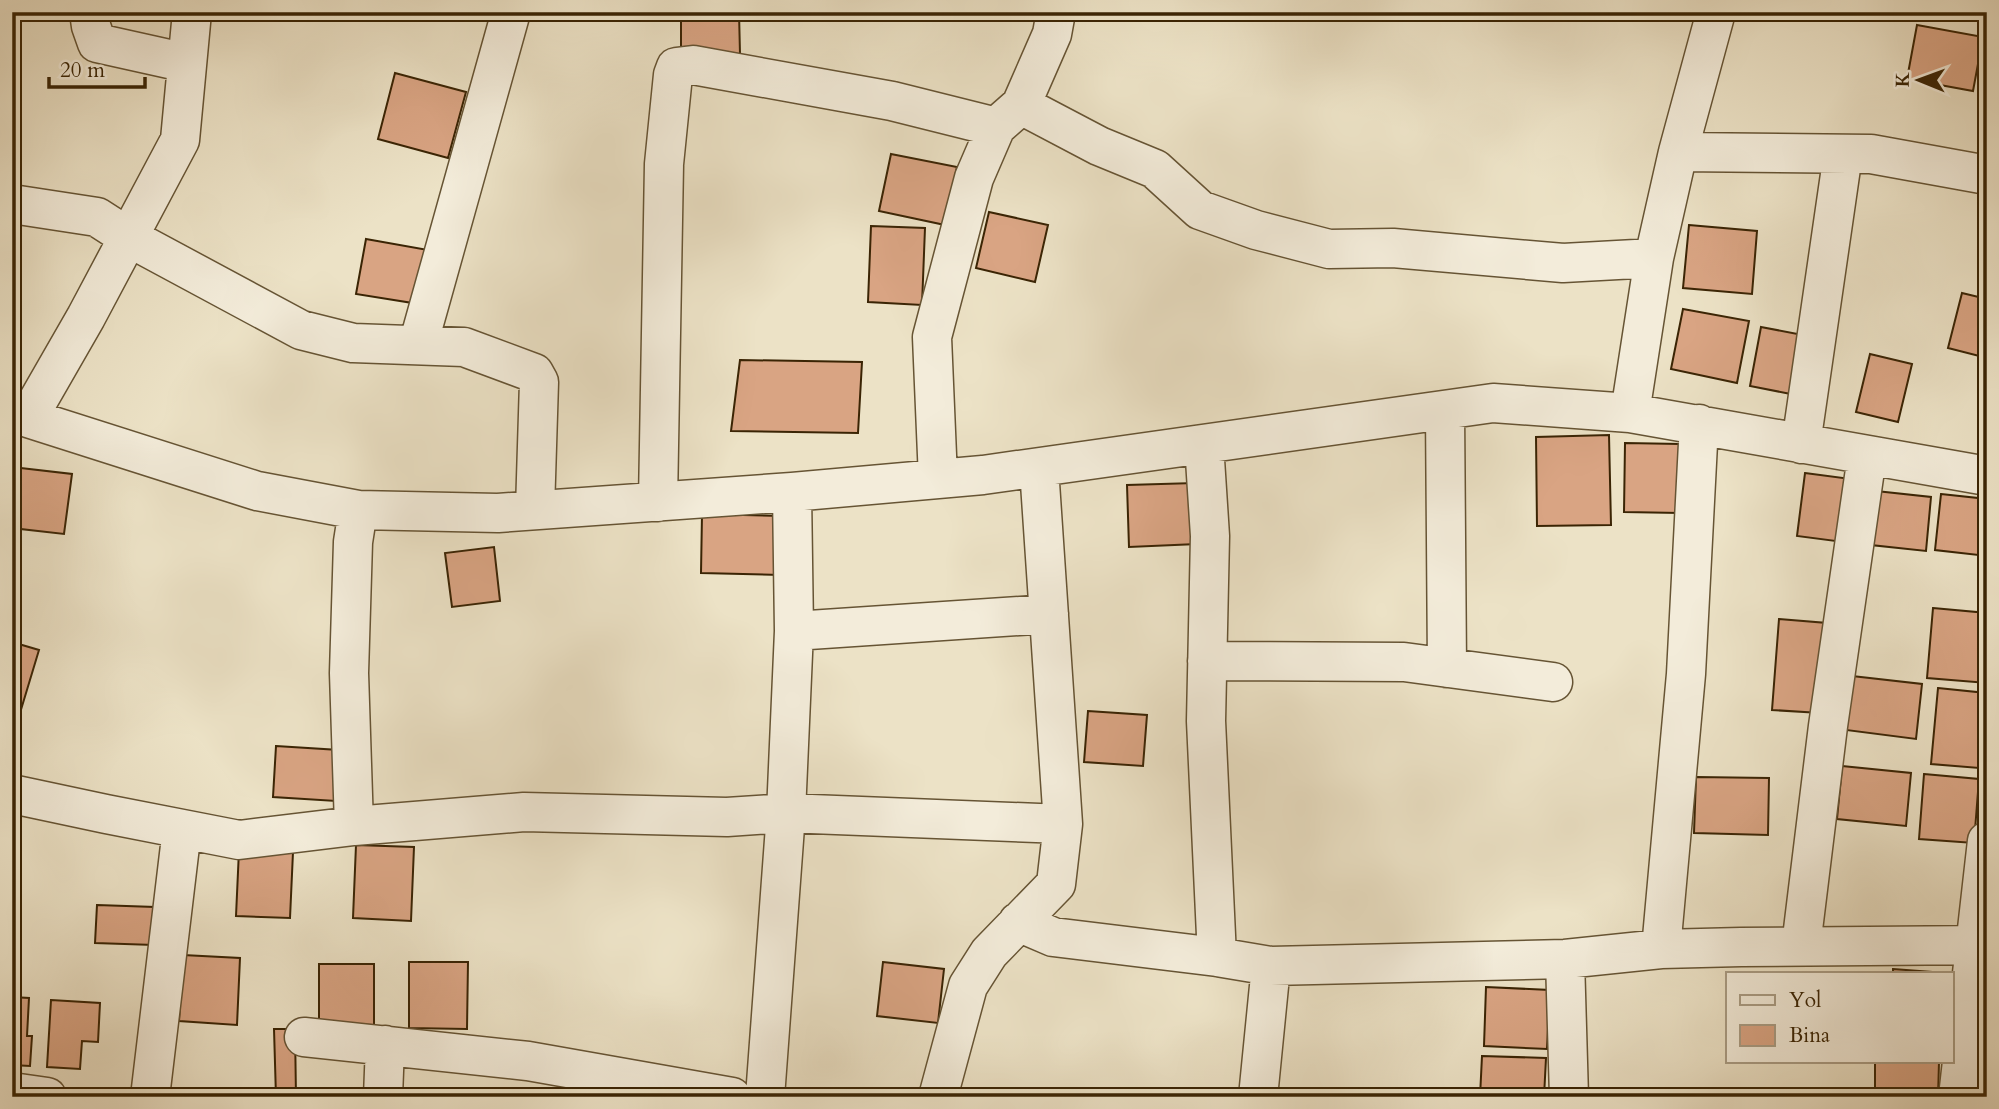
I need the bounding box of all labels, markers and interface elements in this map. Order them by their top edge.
scale bar [49,46,145,90]
north arrow [1884,46,1954,116]
text: 20 m [60,56,105,85]
text: K [1890,71,1916,88]
legend [1726,972,1954,1064]
text: Yol [1789,986,1821,1015]
text: Bina [1789,1021,1830,1050]

